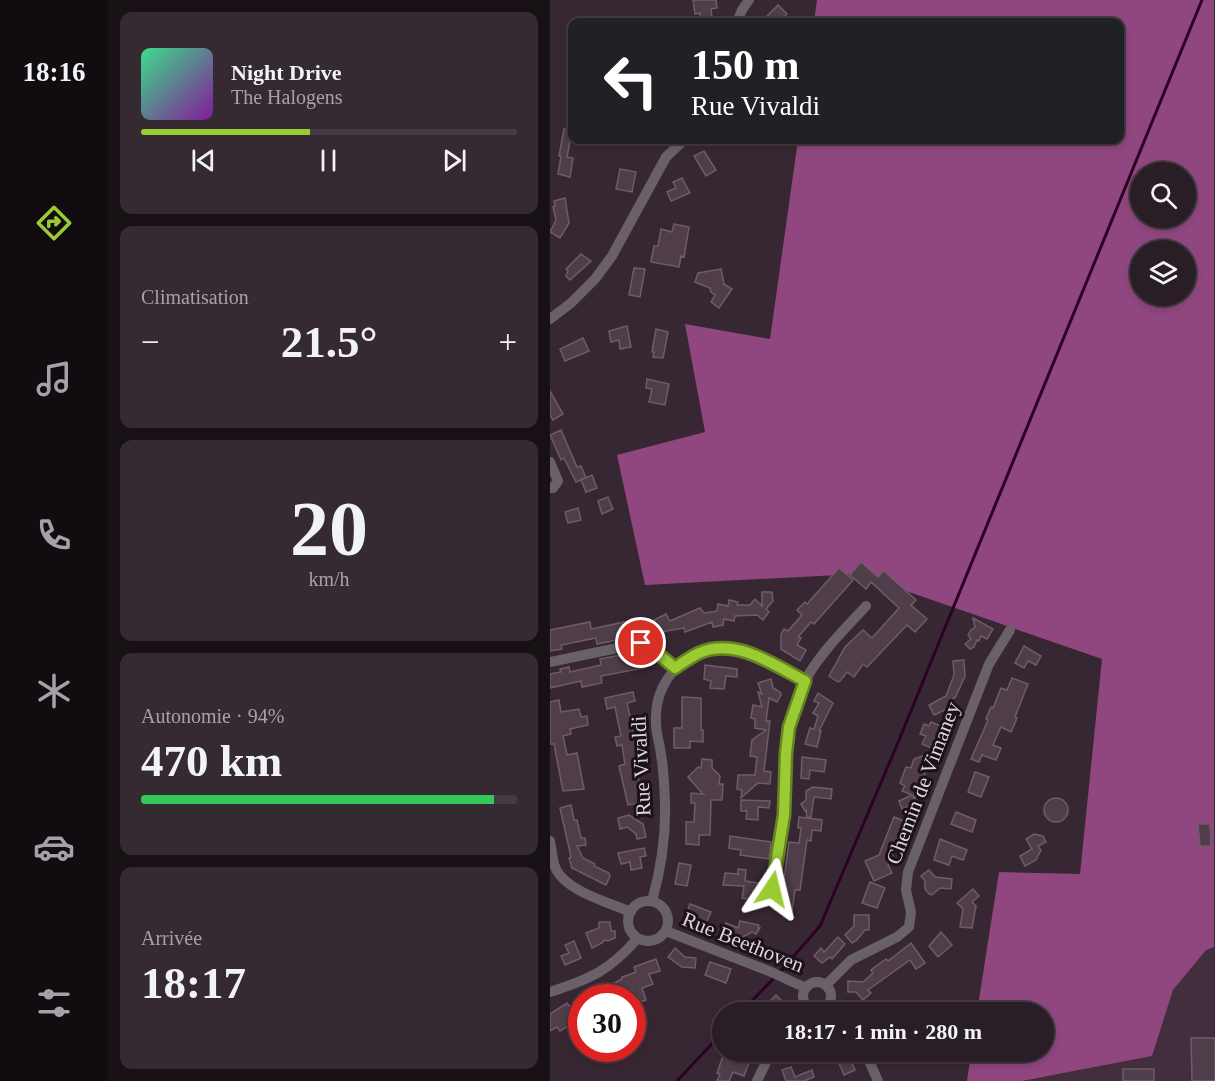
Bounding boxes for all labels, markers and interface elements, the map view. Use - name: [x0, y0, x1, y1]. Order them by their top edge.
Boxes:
- icon: left: [592, 42, 670, 120]
- text: 150 m: [691, 42, 800, 88]
- text: 18:16: [23, 57, 86, 87]
- text: Night Drive: [231, 60, 342, 85]
- text: The Halogens: [231, 86, 343, 108]
- text: Rue Vivaldi: [691, 91, 820, 121]
- icon: previous: [187, 144, 220, 177]
- icon: pause: [312, 144, 345, 177]
- icon: next: [438, 144, 471, 177]
- map controls: [1130, 162, 1196, 306]
- button: search: [1130, 162, 1196, 228]
- icon: directions: [33, 202, 75, 244]
- button: layers: [1130, 240, 1196, 306]
- text: Climatisation: [141, 286, 249, 308]
- text: 21.5°: [281, 317, 377, 367]
- text: −: [141, 324, 160, 360]
- text: +: [498, 324, 517, 360]
- icon: music: [33, 358, 75, 400]
- text: 20: [290, 485, 368, 572]
- icon: phone: [33, 514, 75, 556]
- text: km/h: [308, 568, 350, 590]
- pin: [615, 617, 666, 668]
- icon: arrive: [624, 626, 657, 659]
- icon: climate: [33, 670, 75, 712]
- street label: Chemin de Vimaney: [881, 698, 965, 868]
- text: Autonomie · 94%: [141, 705, 284, 727]
- street label: Rue Vivaldi: [626, 715, 656, 817]
- text: 470 km: [141, 736, 282, 786]
- icon: car: [33, 826, 75, 868]
- position arrow: [740, 857, 804, 921]
- street label: Rue Beethoven: [679, 907, 808, 977]
- text: Arrivée: [141, 927, 202, 949]
- text: 18:17: [141, 958, 246, 1008]
- icon: filters: [33, 982, 75, 1024]
- speed limit sign: 30: [568, 984, 646, 1062]
- text: 18:17 · 1 min · 280 m: [784, 1019, 982, 1044]

